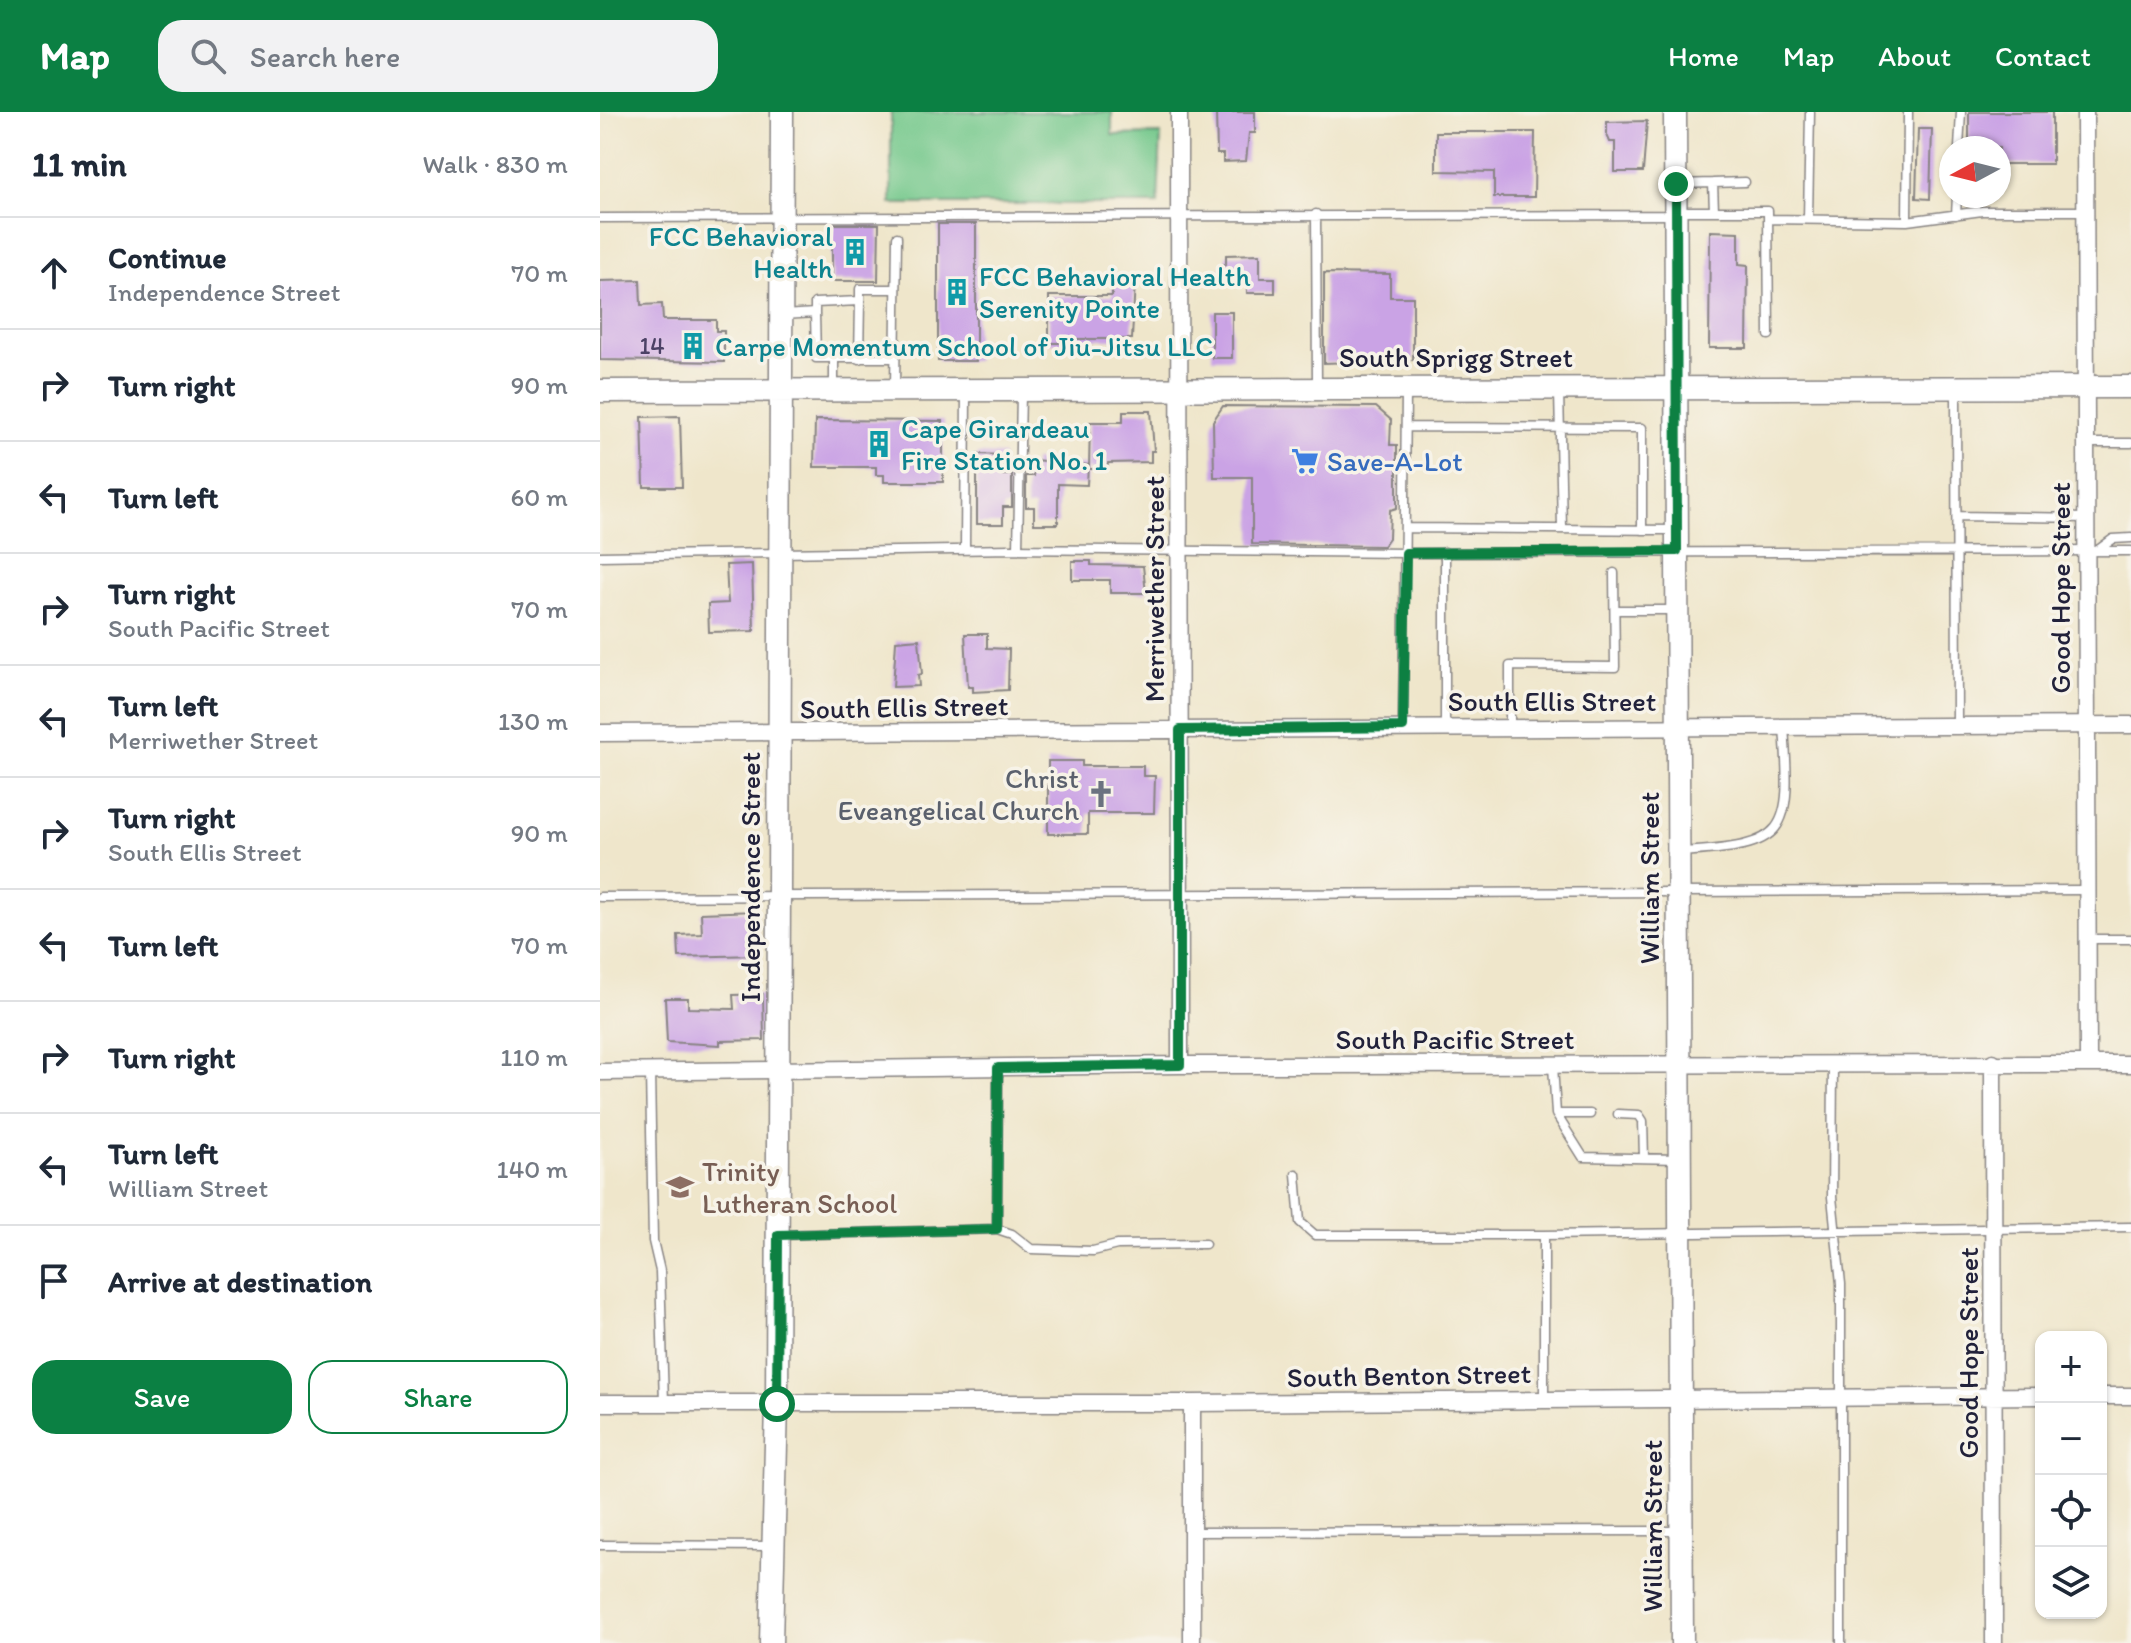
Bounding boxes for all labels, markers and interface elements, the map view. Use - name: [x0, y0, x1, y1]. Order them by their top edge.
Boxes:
- search box: [158, 20, 718, 92]
- text: Map: [40, 33, 110, 79]
- icon: search: [186, 34, 230, 78]
- text: Search here: [250, 38, 400, 75]
- text: Home: [1668, 39, 1739, 73]
- text: Map: [1783, 39, 1834, 73]
- text: About: [1878, 39, 1951, 73]
- text: Contact: [1995, 39, 2091, 73]
- north arrow: [1939, 136, 2011, 208]
- text: 11 min: [32, 144, 127, 185]
- text: Walk · 830 m: [422, 148, 568, 180]
- route end: [1658, 166, 1694, 202]
- place label: FCC Behavioral Health: [649, 219, 833, 285]
- building icon: FCC Behavioral Health: [840, 237, 870, 267]
- text: Continue: [108, 239, 227, 276]
- icon: ahead: [32, 251, 76, 295]
- text: 70 m: [511, 257, 568, 289]
- place label: FCC Behavioral Health Serenity Pointe: [979, 259, 1250, 325]
- text: Independence Street: [108, 276, 340, 308]
- building icon: FCC Behavioral Health Serenity Pointe: [942, 277, 972, 307]
- place label: Carpe Momentum School of Jiu-Jitsu LLC: [715, 329, 1213, 363]
- house number: 14: [639, 331, 665, 360]
- building icon: Carpe Momentum School of Jiu-Jitsu LLC: [678, 331, 708, 361]
- street label: South Sprigg Street: [1339, 340, 1573, 374]
- icon: right: [32, 363, 76, 407]
- text: Turn right: [108, 367, 236, 404]
- text: 90 m: [511, 369, 568, 401]
- place label: Cape Girardeau Fire Station No. 1: [901, 411, 1107, 477]
- building icon: Cape Girardeau Fire Station No. 1: [864, 429, 894, 459]
- place label: Save-A-Lot: [1327, 444, 1463, 478]
- supermarket icon: Save-A-Lot: [1290, 446, 1320, 476]
- icon: left: [32, 475, 76, 519]
- street label: Merriwether Street: [1137, 476, 1171, 702]
- text: Turn left: [108, 479, 219, 516]
- text: 60 m: [511, 481, 568, 513]
- street label: Good Hope Street: [2043, 482, 2077, 694]
- text: Turn right: [108, 575, 236, 612]
- icon: right: [32, 587, 76, 631]
- text: 70 m: [511, 593, 568, 625]
- text: South Pacific Street: [108, 612, 330, 644]
- street label: South Ellis Street: [1448, 684, 1656, 718]
- text: Turn left: [108, 687, 219, 724]
- street label: South Ellis Street: [800, 688, 1008, 726]
- icon: left: [32, 699, 76, 743]
- text: 130 m: [498, 705, 568, 737]
- text: Merriwether Street: [108, 724, 318, 756]
- street label: Independence Street: [733, 752, 767, 1002]
- place label: Christ Eveangelical Church: [838, 761, 1079, 827]
- church icon: Christ Eveangelical Church: [1086, 779, 1116, 809]
- street label: William Street: [1632, 792, 1666, 964]
- text: Turn right: [108, 799, 236, 836]
- icon: right: [32, 811, 76, 855]
- text: 90 m: [511, 817, 568, 849]
- text: South Ellis Street: [108, 836, 302, 868]
- icon: left: [32, 923, 76, 967]
- text: Turn left: [108, 927, 219, 964]
- text: 70 m: [511, 929, 568, 961]
- street label: South Pacific Street: [1335, 1022, 1575, 1056]
- icon: right: [32, 1035, 76, 1079]
- text: Turn right: [108, 1039, 236, 1076]
- text: 110 m: [500, 1041, 568, 1073]
- text: Turn left: [108, 1135, 219, 1172]
- icon: left: [32, 1147, 76, 1191]
- text: 140 m: [497, 1153, 568, 1185]
- place label: Trinity Lutheran School: [702, 1154, 897, 1220]
- text: William Street: [108, 1172, 268, 1204]
- school or university icon: Trinity Lutheran School: [665, 1172, 695, 1202]
- street label: Good Hope Street: [1951, 1247, 1985, 1459]
- icon: arrive: [32, 1259, 76, 1303]
- text: Arrive at destination: [108, 1263, 372, 1300]
- map controls: [2035, 1331, 2107, 1619]
- button: +: [2035, 1331, 2107, 1403]
- street label: South Benton Street: [1287, 1356, 1531, 1394]
- button: Save: [32, 1360, 292, 1434]
- button: Share: [308, 1360, 568, 1434]
- route start: [759, 1386, 795, 1422]
- button: −: [2035, 1403, 2107, 1475]
- street label: William Street: [1635, 1440, 1669, 1612]
- button: locate: [2035, 1475, 2107, 1547]
- button: layers: [2035, 1547, 2107, 1619]

